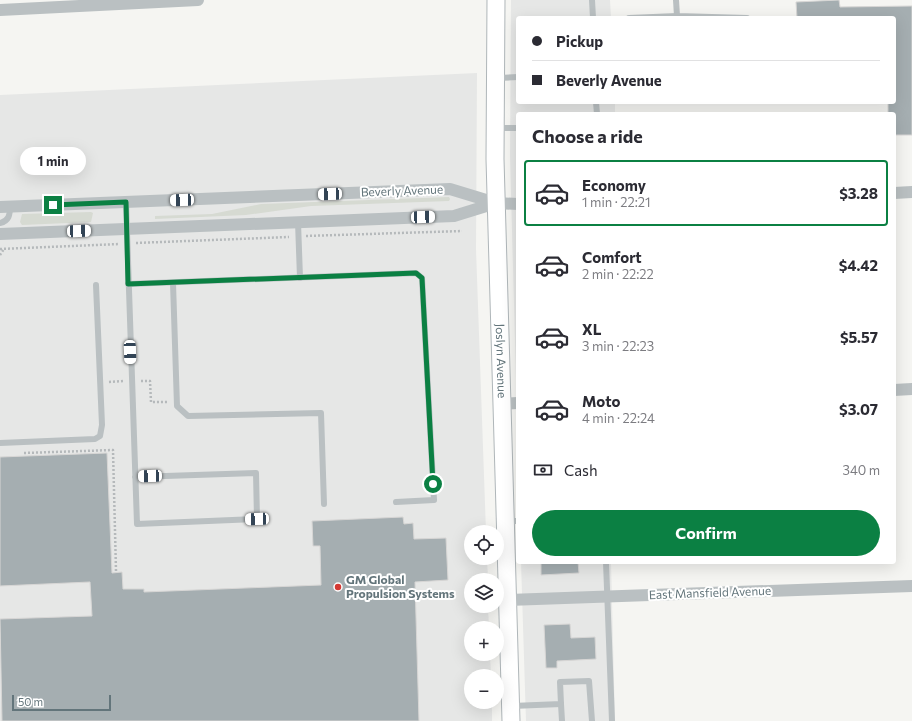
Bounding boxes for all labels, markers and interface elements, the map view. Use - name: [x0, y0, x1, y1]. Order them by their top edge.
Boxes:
- text: Pickup: [556, 32, 603, 50]
- text: Beverly Avenue: [556, 71, 662, 89]
- text: Choose a ride: [532, 125, 643, 147]
- callout: 1 min: [20, 147, 86, 175]
- text: 1 min: [38, 153, 68, 169]
- icon: car: [534, 175, 570, 211]
- text: Economy: [582, 176, 646, 194]
- street label: Beverly Avenue: [360, 182, 443, 198]
- text: $3.28: [839, 184, 878, 202]
- car: [318, 188, 342, 200]
- car: [170, 194, 194, 206]
- text: 1 min · 22:21: [582, 194, 650, 210]
- route end: [44, 196, 62, 214]
- car: [411, 211, 435, 223]
- car: [67, 225, 91, 237]
- icon: car: [534, 247, 570, 283]
- text: Comfort: [582, 248, 642, 266]
- text: $4.42: [839, 256, 878, 274]
- text: 2 min · 22:22: [582, 266, 654, 282]
- icon: car: [534, 319, 570, 355]
- text: XL: [582, 320, 601, 338]
- street label: Joslyn Avenue: [493, 323, 510, 398]
- text: $5.57: [840, 328, 878, 346]
- text: 3 min · 22:23: [582, 338, 654, 354]
- car: [124, 340, 136, 364]
- icon: car: [534, 391, 570, 427]
- text: Moto: [582, 392, 621, 410]
- text: $3.07: [839, 400, 878, 418]
- text: 4 min · 22:24: [582, 410, 655, 426]
- icon: cash: [532, 459, 554, 481]
- text: Cash: [564, 461, 598, 479]
- text: 340 m: [842, 462, 880, 478]
- car: [138, 470, 162, 482]
- route start: [424, 475, 442, 493]
- button: Confirm: [532, 510, 880, 556]
- car: [245, 513, 269, 525]
- map controls: [464, 525, 504, 709]
- button: locate: [464, 525, 504, 565]
- place label: GM Global Propulsion Systems: [346, 572, 455, 600]
- button: layers: [464, 573, 504, 613]
- marker: GM Global Propulsion Systems: [333, 582, 343, 592]
- street label: East Mansfield Avenue: [649, 583, 771, 601]
- button: +: [464, 621, 504, 661]
- button: −: [464, 669, 504, 709]
- scale bar: [12, 693, 111, 712]
- text: 50 m: [18, 695, 43, 708]

